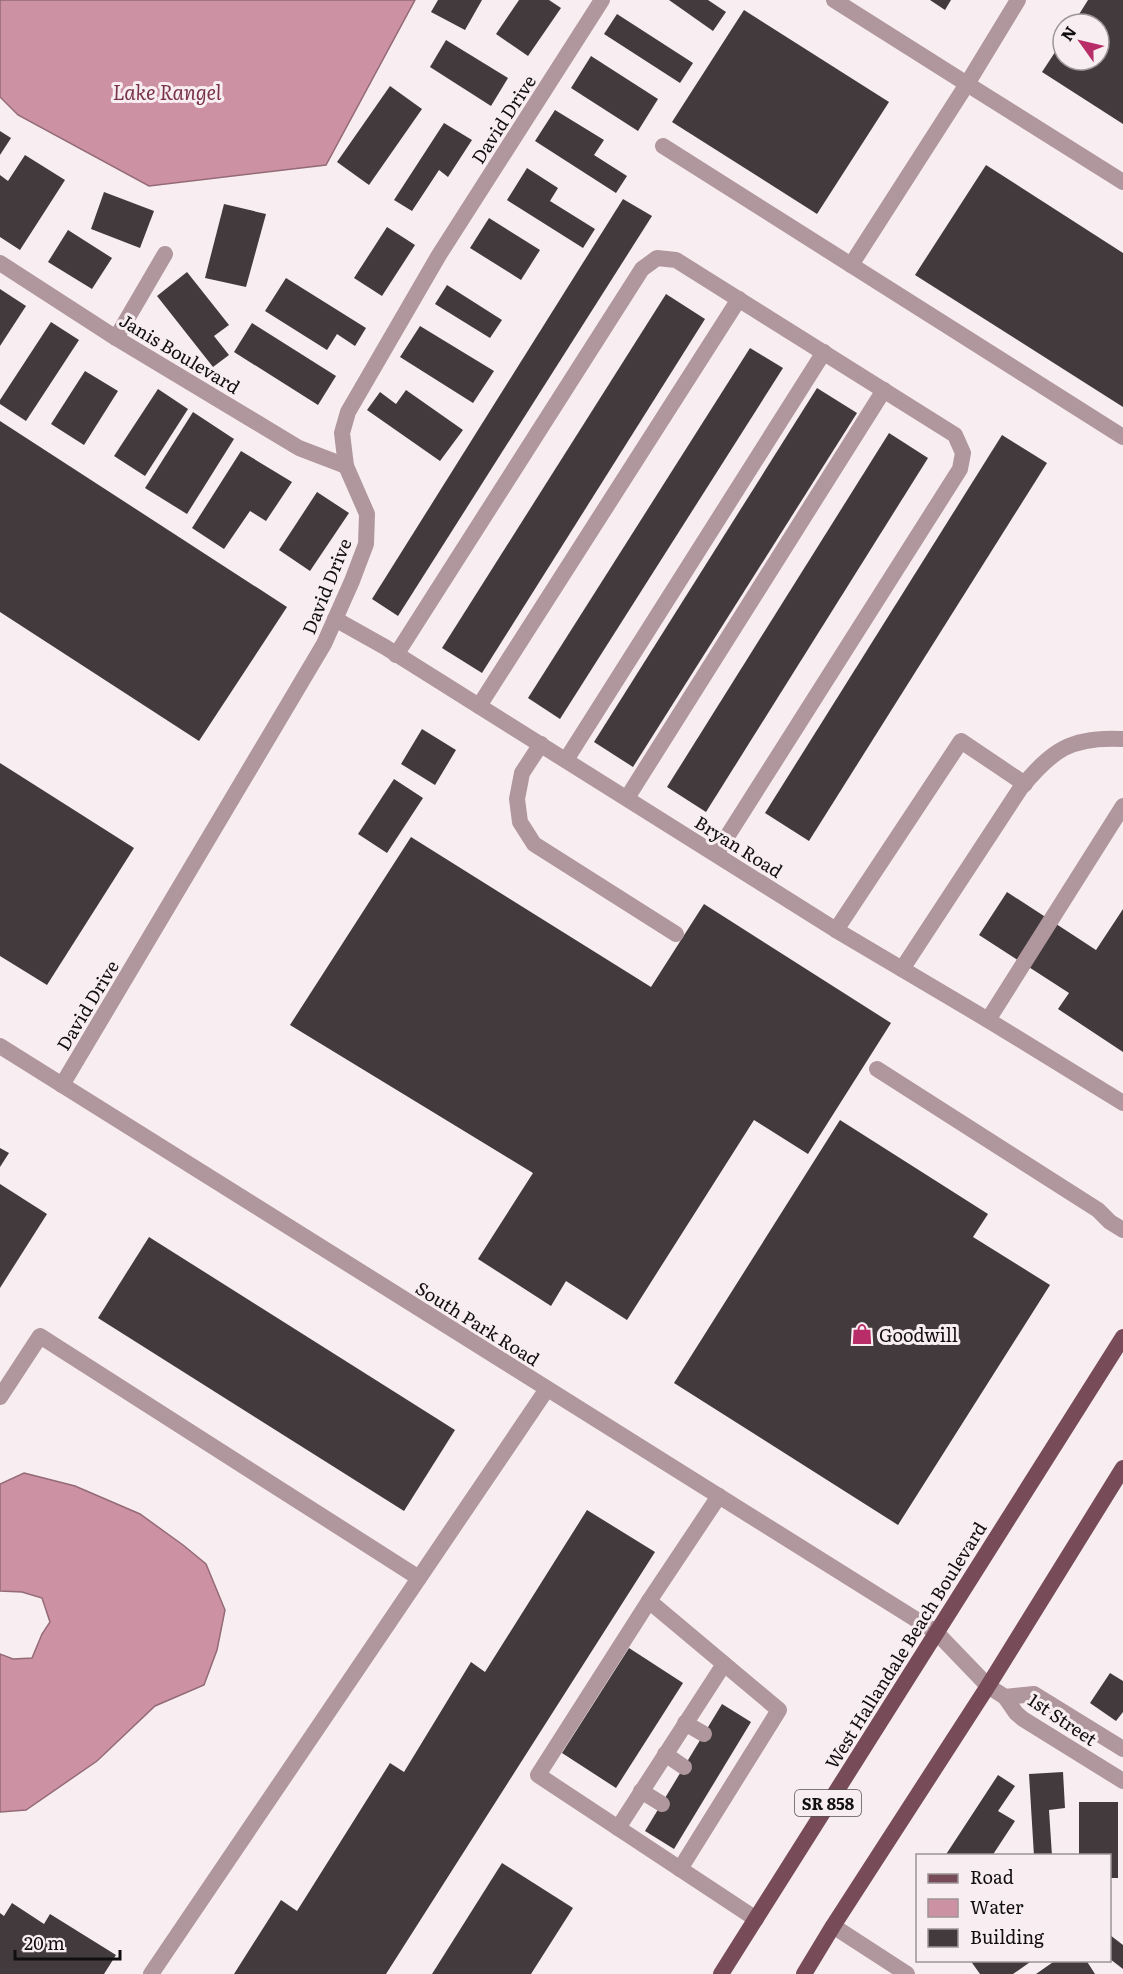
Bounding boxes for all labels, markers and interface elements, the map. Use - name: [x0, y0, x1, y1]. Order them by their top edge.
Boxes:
- north arrow: [1051, 12, 1111, 72]
- text: N: [1054, 21, 1081, 45]
- street label: David Drive: [464, 69, 542, 169]
- water label: Lake Rangel: [113, 76, 222, 106]
- street label: Janis Boulevard: [115, 306, 245, 400]
- street label: David Drive: [295, 534, 357, 638]
- street label: Bryan Road: [690, 808, 788, 884]
- street label: David Drive: [49, 955, 125, 1055]
- street label: South Park Road: [411, 1274, 545, 1372]
- place label: Goodwill: [879, 1321, 958, 1348]
- shop icon: Goodwill: [850, 1322, 874, 1346]
- street label: West Hallandale Beach Boulevard: [818, 1516, 992, 1774]
- street label: 1st Street: [1023, 1686, 1103, 1752]
- road number: SR 858: [795, 1790, 861, 1816]
- legend: [916, 1854, 1111, 1962]
- text: Road: [970, 1863, 1014, 1890]
- text: Water: [970, 1893, 1024, 1920]
- scale bar: [15, 1923, 120, 1961]
- text: Building: [970, 1923, 1045, 1950]
- text: 20 m: [24, 1929, 65, 1956]

